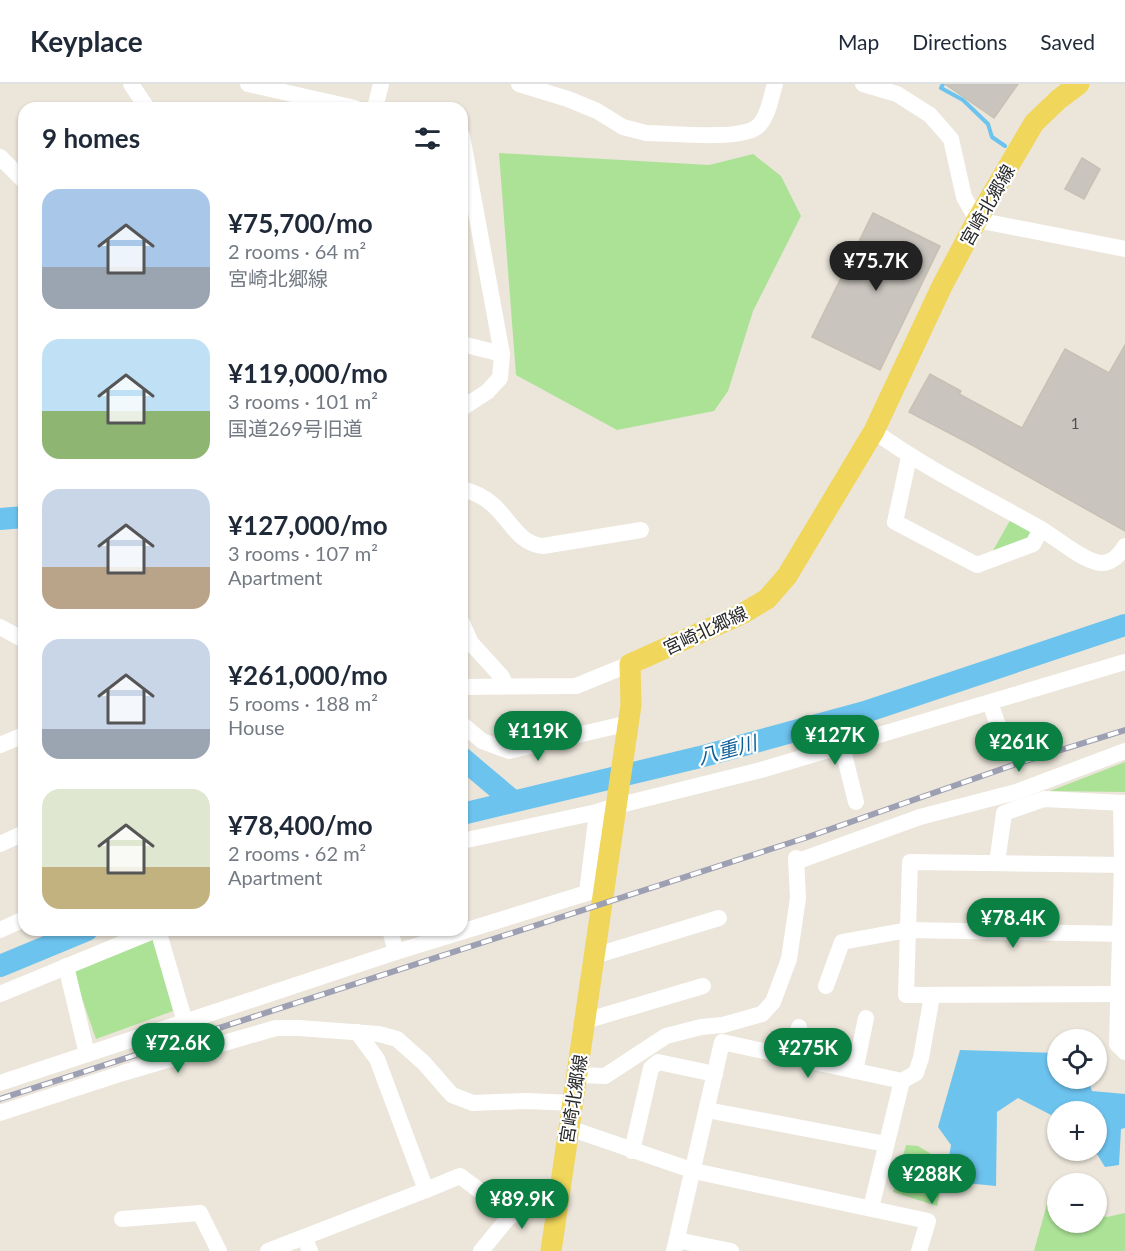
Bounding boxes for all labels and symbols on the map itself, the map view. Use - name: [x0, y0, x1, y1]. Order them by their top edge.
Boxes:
- street label: 宮崎北郷線: [955, 161, 1019, 249]
- pin: ¥75.7K: [827, 241, 925, 292]
- house number: 1: [1071, 414, 1079, 432]
- street label: 宮崎北郷線: [660, 601, 750, 659]
- pin: ¥119K: [496, 711, 580, 762]
- pin: ¥127K: [793, 715, 877, 766]
- pin: ¥261K: [977, 722, 1061, 773]
- water label: 八重川: [695, 729, 761, 768]
- pin: ¥78.4K: [964, 898, 1062, 949]
- pin: ¥72.6K: [129, 1023, 227, 1074]
- pin: ¥275K: [766, 1028, 850, 1079]
- street label: 宮崎北郷線: [555, 1053, 591, 1145]
- pin: ¥288K: [890, 1154, 974, 1205]
- pin: ¥89.9K: [473, 1179, 571, 1230]

